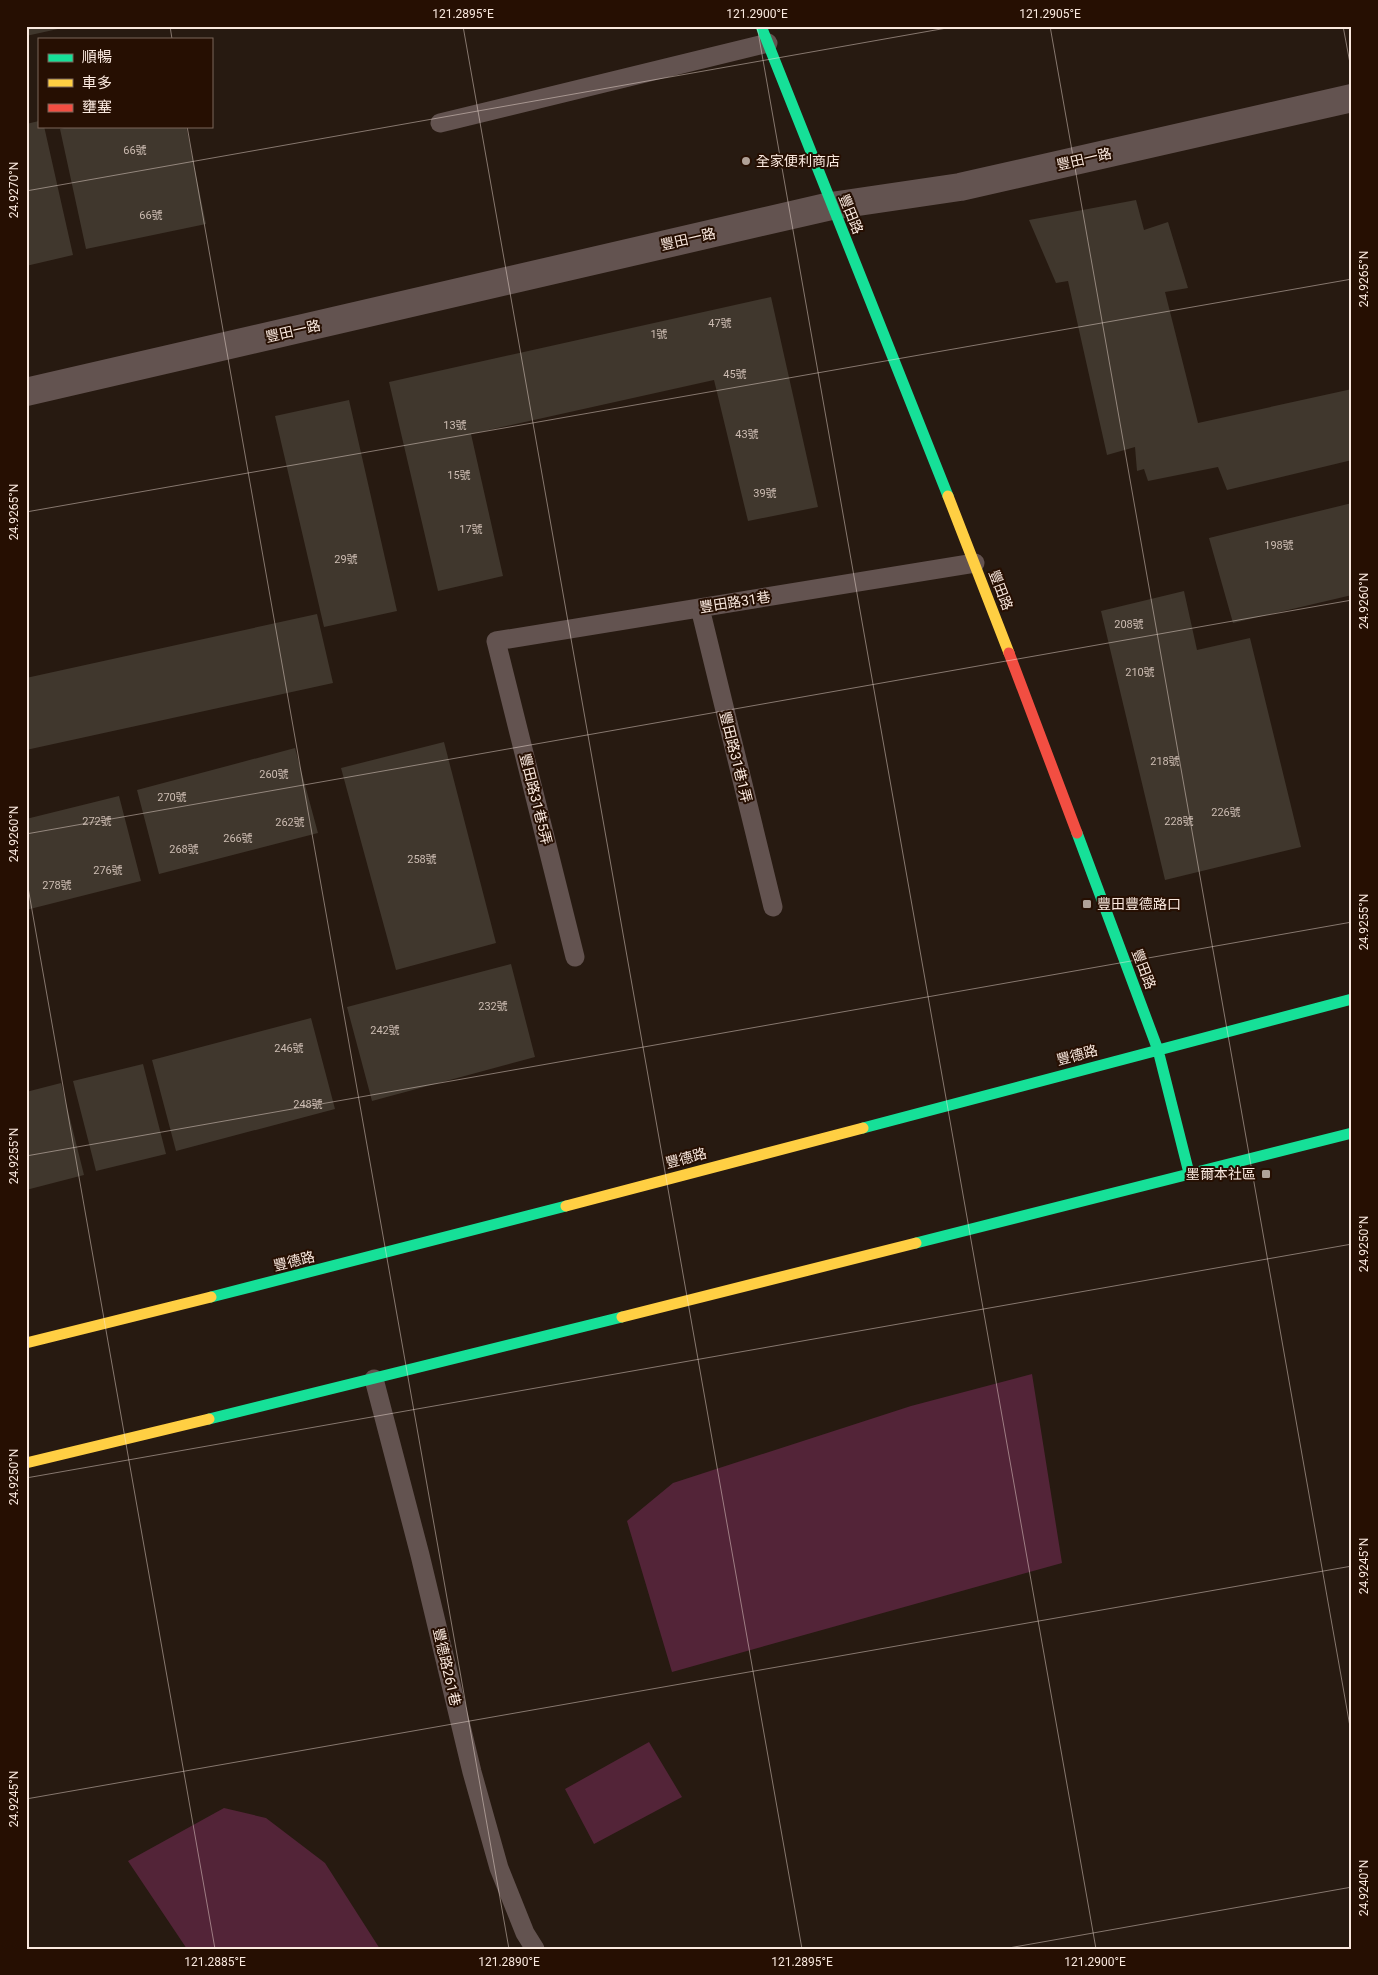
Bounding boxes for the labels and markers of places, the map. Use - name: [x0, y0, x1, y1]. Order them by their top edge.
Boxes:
- place label: 全家便利商店: [756, 153, 840, 169]
- marker: 全家便利商店: [740, 155, 752, 167]
- place label: 豐田豐德路口: [1097, 896, 1181, 912]
- marker: 豐田豐德路口: [1081, 898, 1093, 910]
- place label: 墨爾本社區: [1186, 1166, 1256, 1182]
- marker: 墨爾本社區: [1260, 1168, 1272, 1180]

